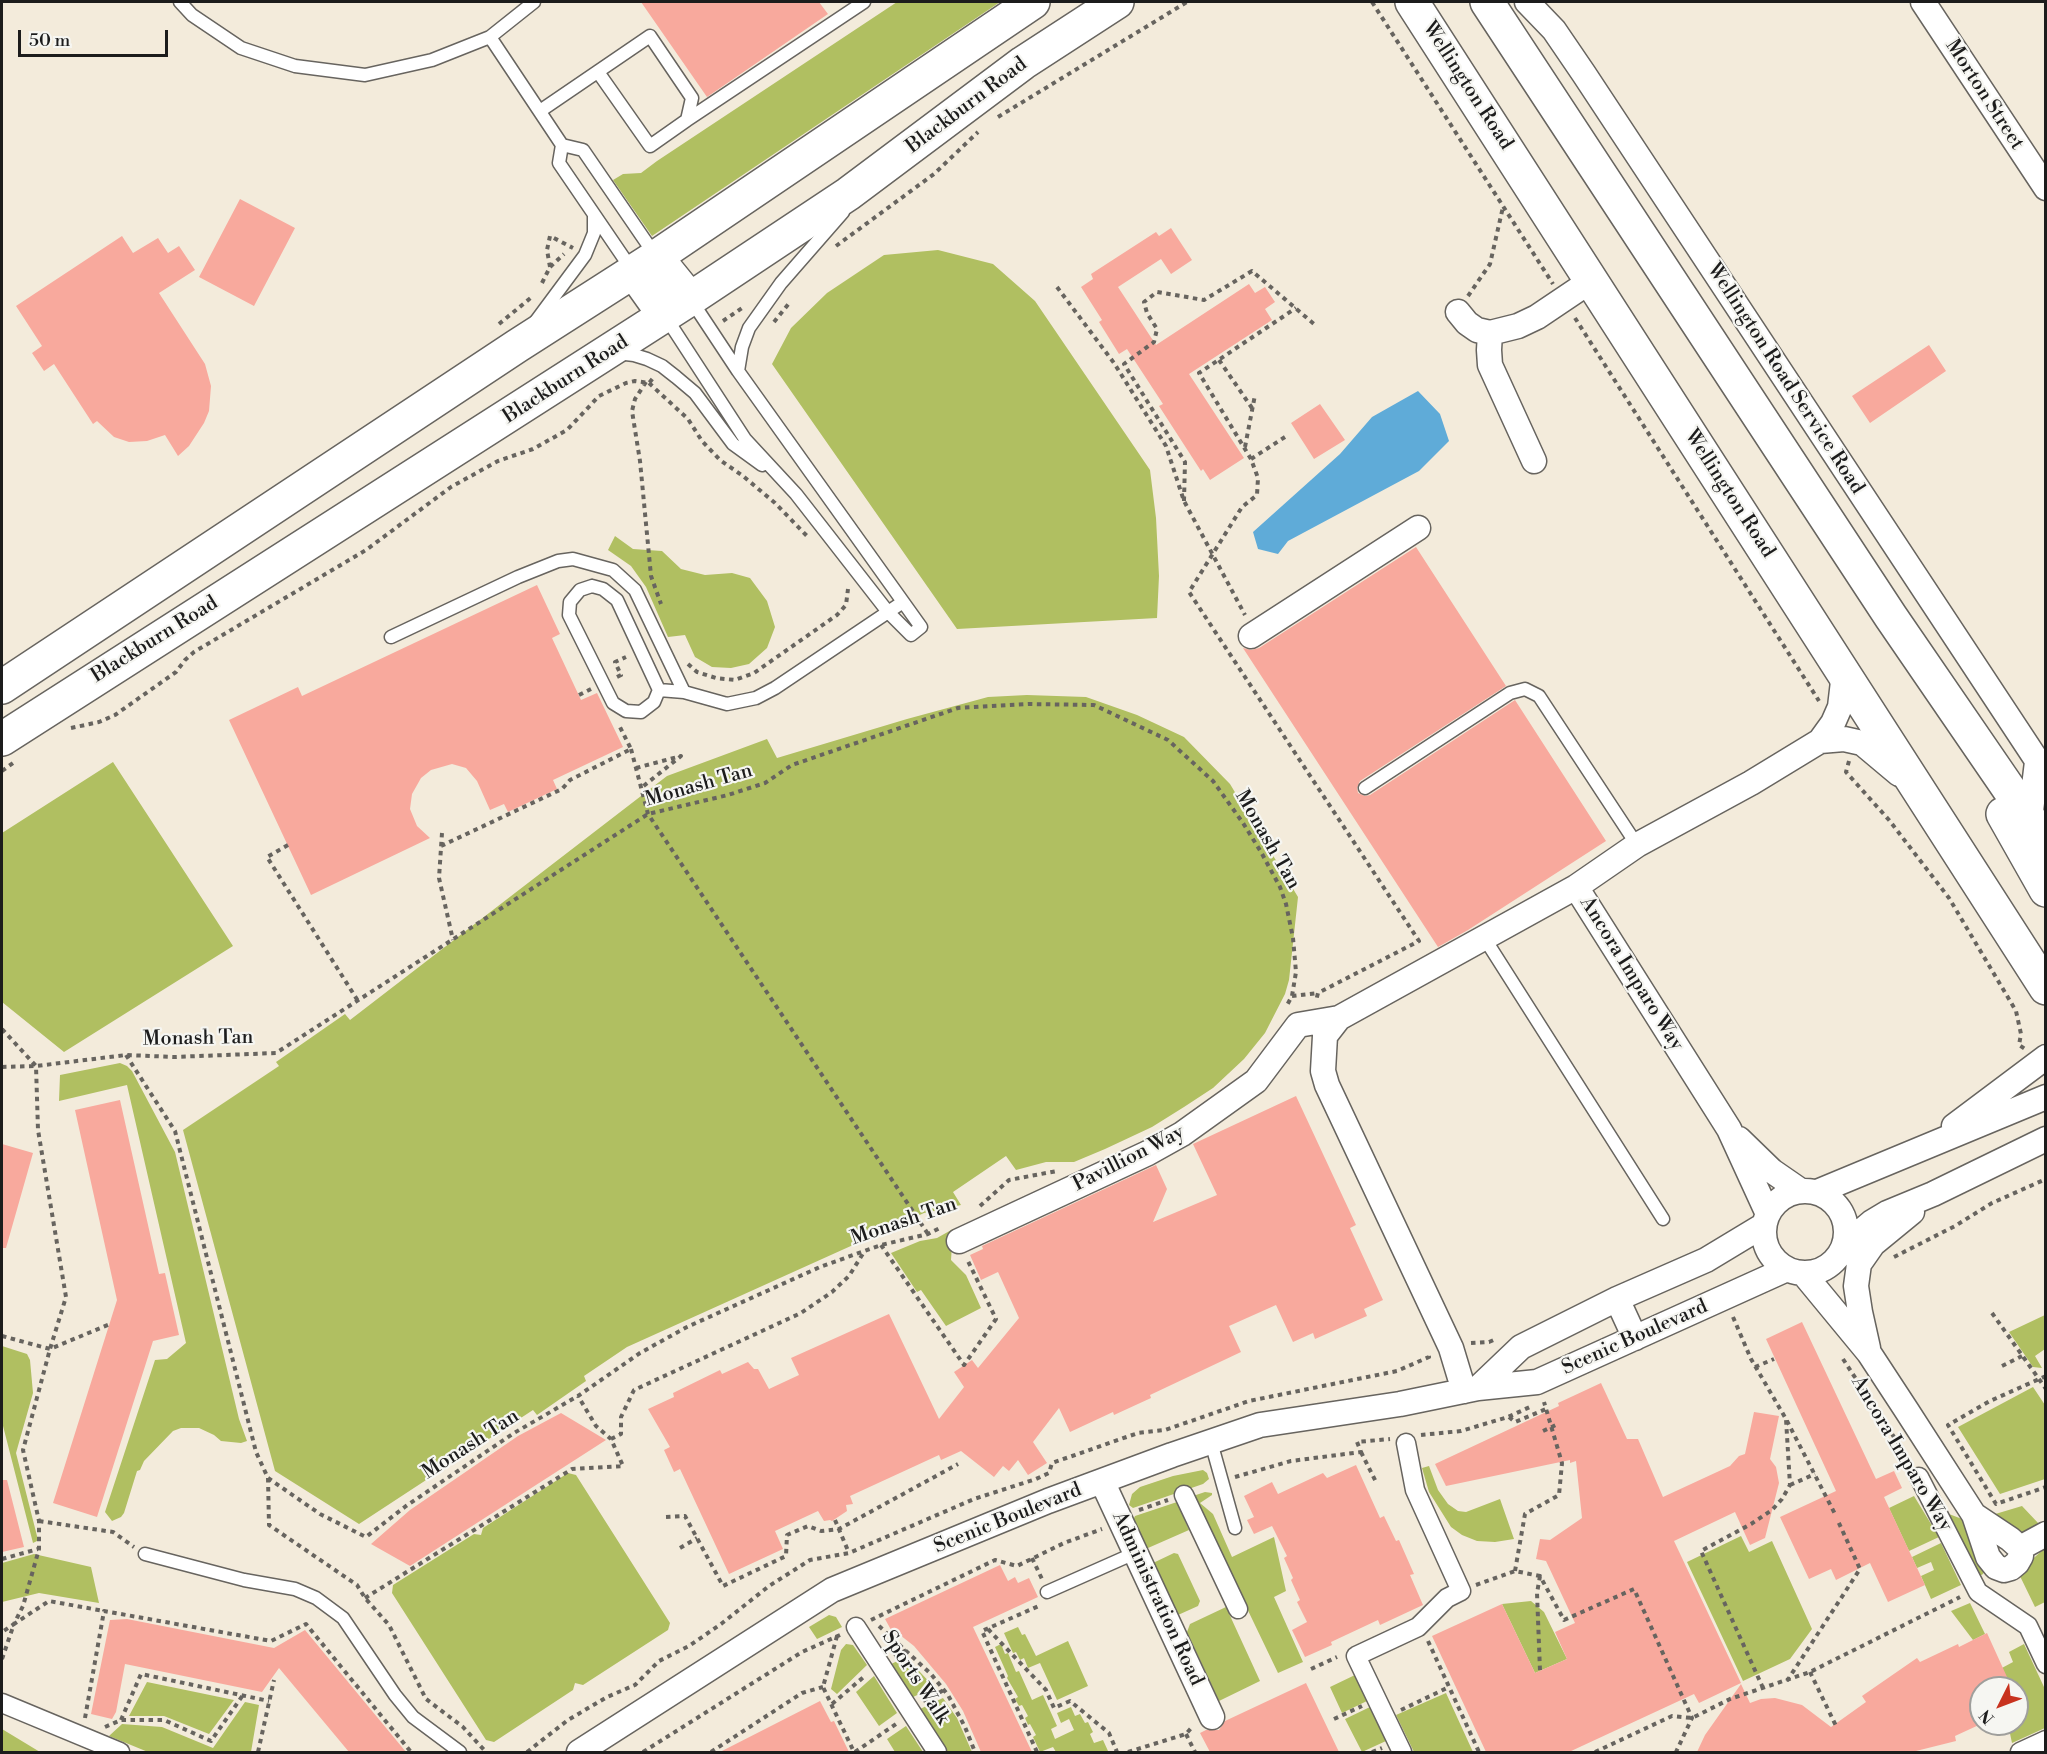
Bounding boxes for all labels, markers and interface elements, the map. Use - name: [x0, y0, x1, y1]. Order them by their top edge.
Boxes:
- street label: Wellington Road: [1417, 17, 1517, 155]
- scale bar: [21, 18, 171, 56]
- text: 50 m: [29, 29, 70, 52]
- street label: Morton Street: [1939, 35, 2029, 155]
- street label: Blackburn Road: [902, 53, 1032, 159]
- street label: Wellington Road Service Road: [1701, 259, 1869, 499]
- street label: Blackburn Road: [499, 330, 633, 430]
- street label: Wellington Road: [1679, 425, 1779, 563]
- street label: Blackburn Road: [87, 591, 223, 689]
- street label: Monash Tan: [642, 759, 756, 813]
- street label: Monash Tan: [1229, 786, 1305, 894]
- street label: Ancora Imparo Way: [1574, 893, 1688, 1055]
- street label: Monash Tan: [142, 1026, 254, 1052]
- street label: Pavillion Way: [1069, 1121, 1189, 1197]
- street label: Monash Tan: [848, 1193, 960, 1251]
- street label: Scenic Boulevard: [1558, 1295, 1712, 1381]
- street label: Ancora Imparo Way: [1845, 1372, 1957, 1536]
- street label: Monash Tan: [418, 1405, 524, 1485]
- street label: Scenic Boulevard: [931, 1478, 1085, 1560]
- street label: Administration Road: [1106, 1508, 1208, 1690]
- street label: Sports Walk: [876, 1627, 954, 1729]
- north arrow: [1969, 1676, 2029, 1736]
- text: N: [1975, 1705, 1999, 1728]

